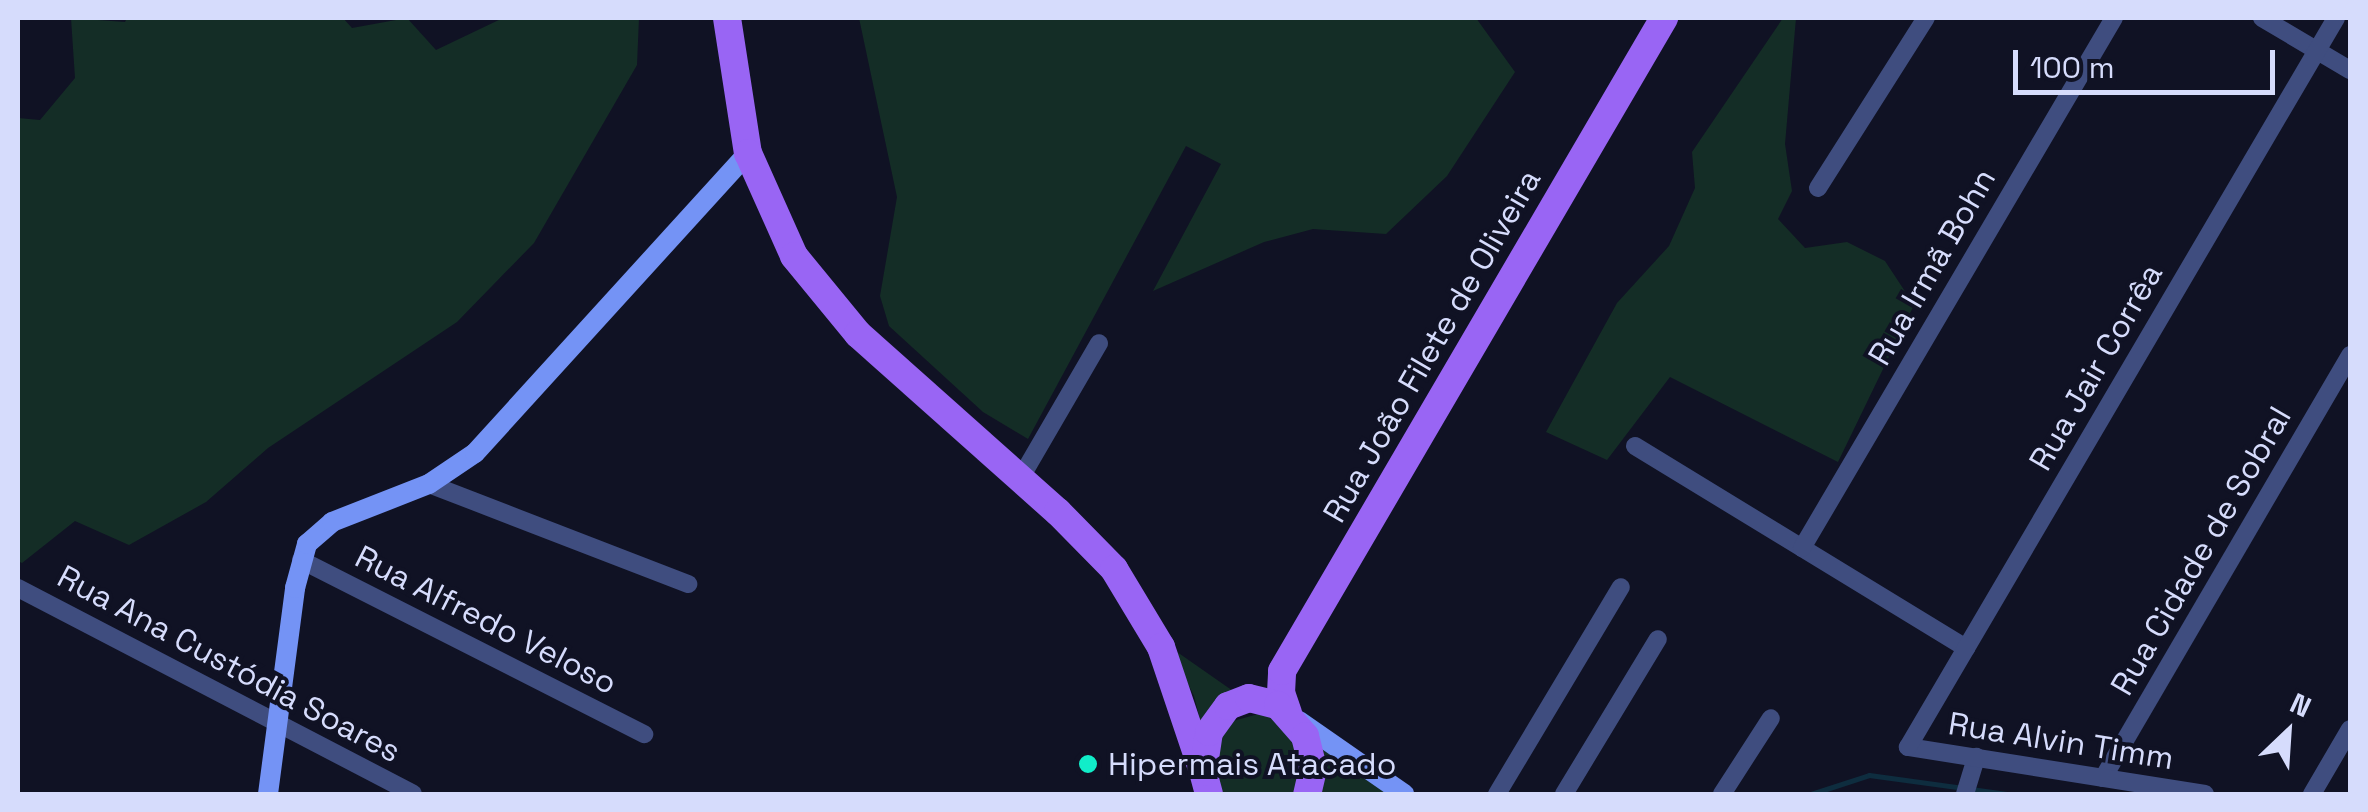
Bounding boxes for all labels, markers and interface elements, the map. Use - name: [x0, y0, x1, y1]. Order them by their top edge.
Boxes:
- scale bar: [2018, 30, 2280, 92]
- text: 100 m: [2030, 48, 2115, 87]
- street label: Rua Irmã Bohn: [1860, 162, 2004, 372]
- street label: Rua João Filete de Oliveira: [1315, 163, 1549, 529]
- street label: Rua Jair Corrêa: [2021, 257, 2171, 477]
- street label: Rua Cidade de Sobral: [2103, 400, 2299, 702]
- street label: Rua Alfredo Veloso: [348, 537, 624, 703]
- street label: Rua Ana Custódia Soares: [51, 557, 407, 771]
- north arrow: [2238, 682, 2338, 782]
- text: N: [2285, 685, 2317, 725]
- street label: Rua Alvin Timm: [1945, 704, 2177, 778]
- place label: Hipermais Atacado: [1108, 745, 1397, 783]
- marker: Hipermais Atacado: [1077, 753, 1099, 775]

